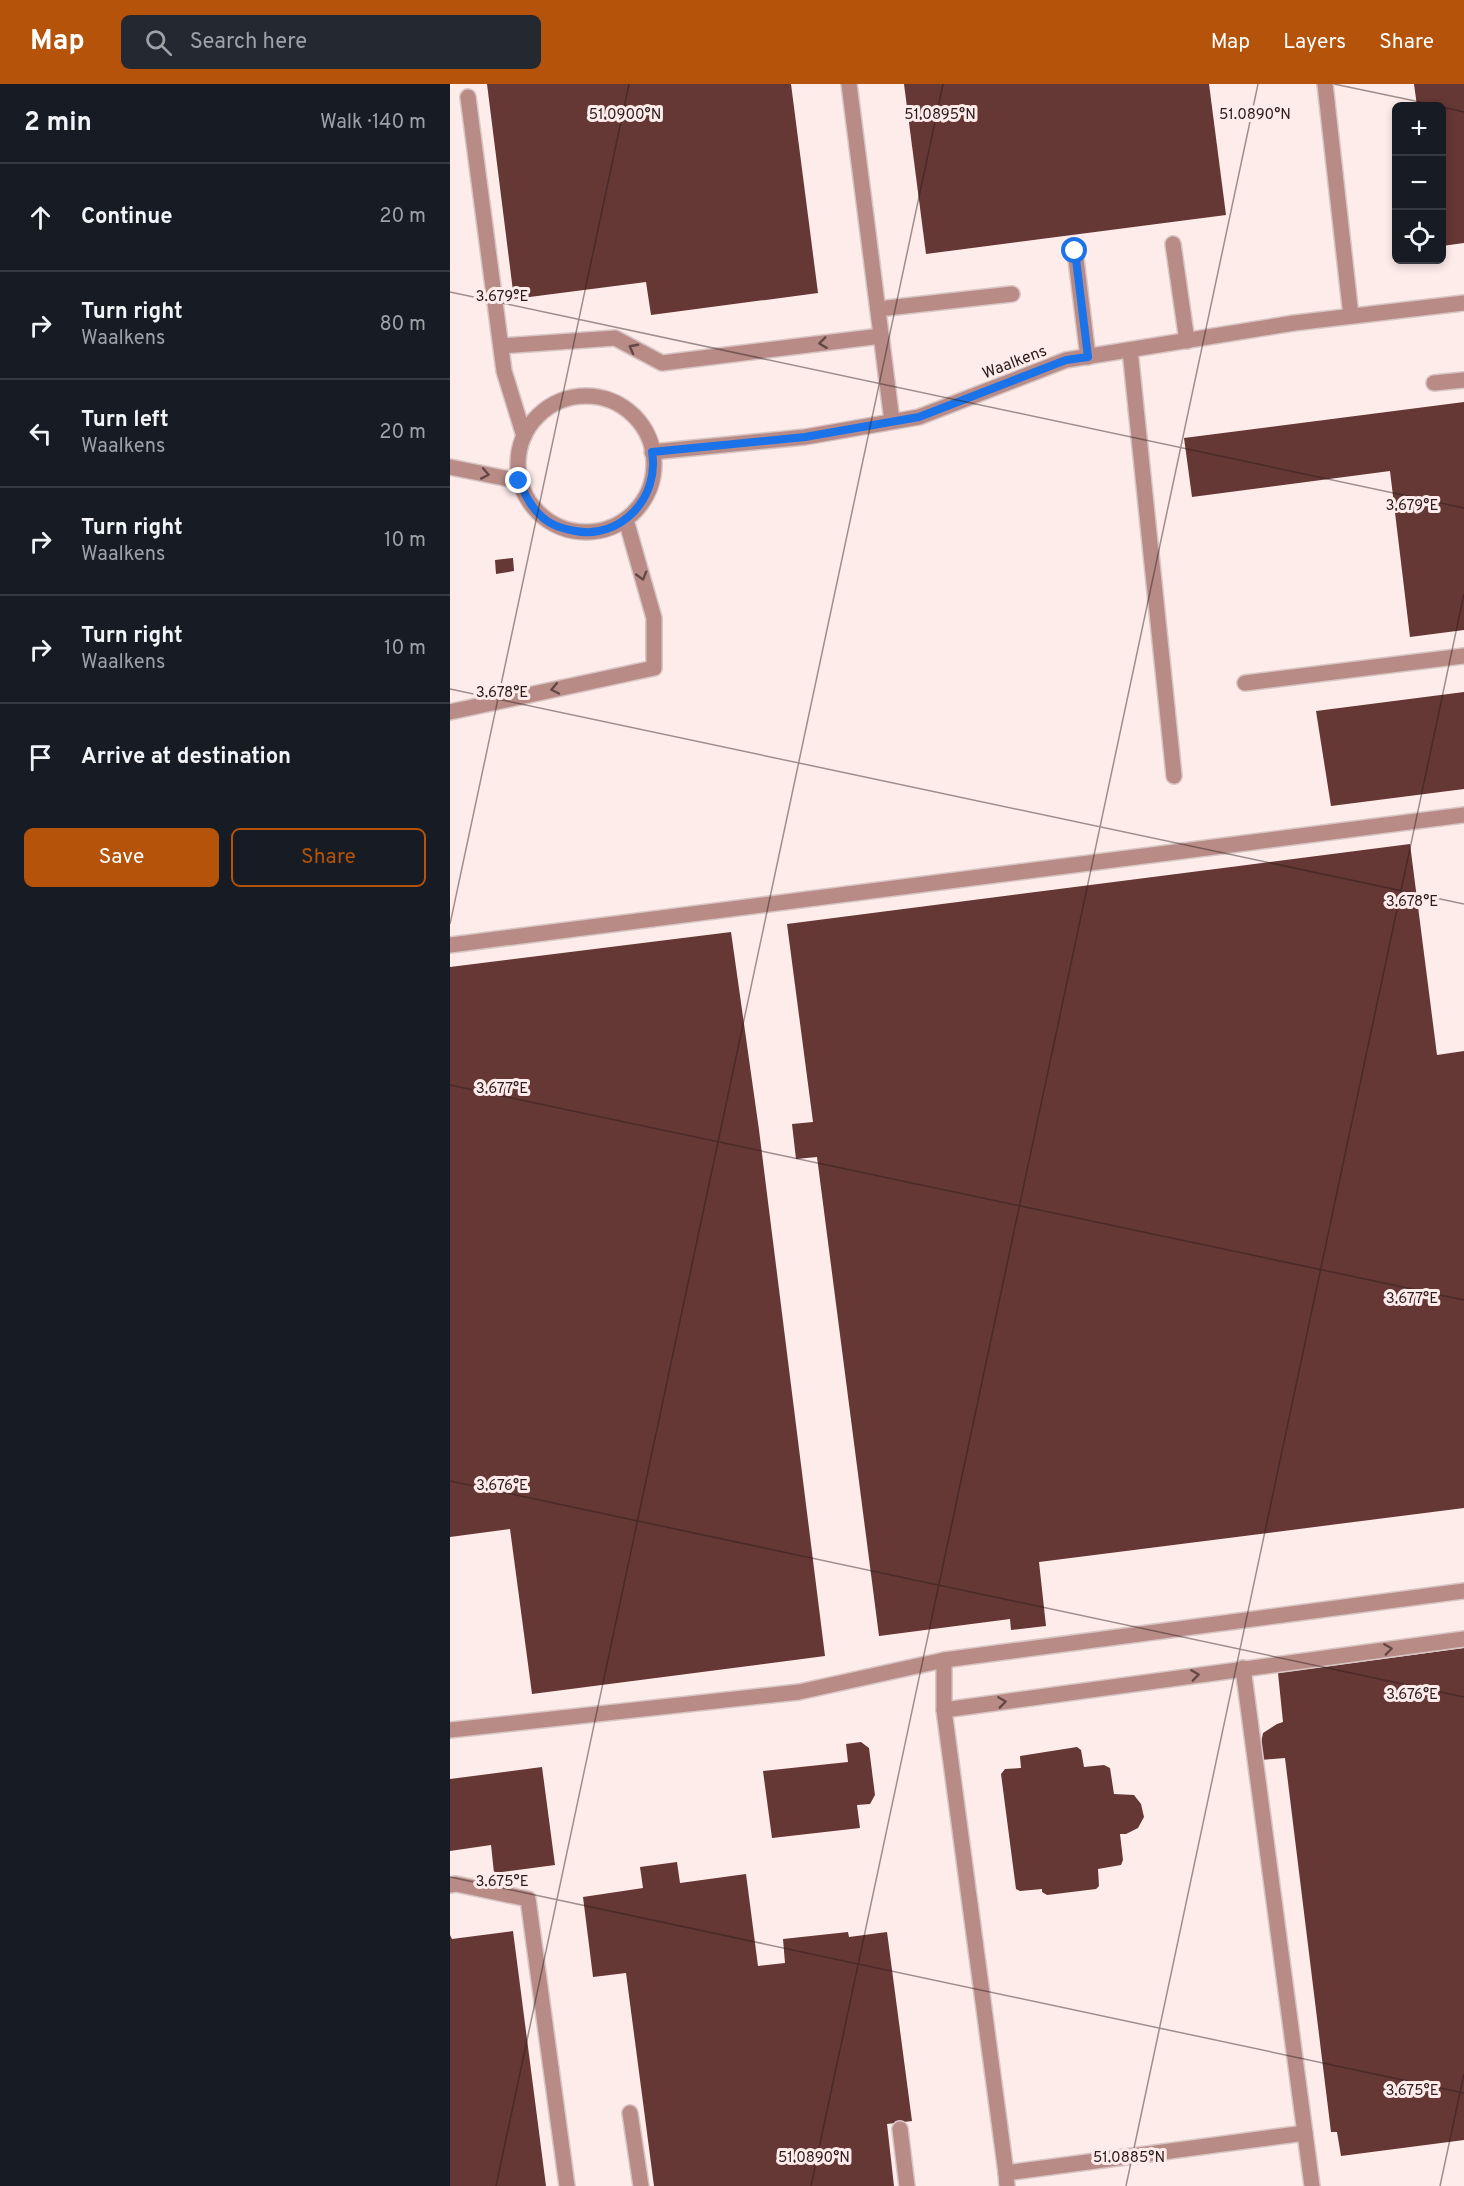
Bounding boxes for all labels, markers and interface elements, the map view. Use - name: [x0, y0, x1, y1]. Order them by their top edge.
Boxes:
- search box: [121, 15, 541, 69]
- text: Map: [30, 24, 85, 60]
- icon: search: [142, 26, 175, 59]
- text: Search here: [190, 29, 307, 56]
- text: Map: [1211, 29, 1250, 56]
- text: Layers: [1283, 29, 1346, 56]
- text: Share: [1379, 29, 1434, 56]
- map controls: [1392, 102, 1446, 264]
- button: +: [1392, 102, 1446, 156]
- text: 51.0900°N: [589, 106, 661, 125]
- text: 51.0895°N: [904, 106, 976, 125]
- text: 51.0890°N: [1219, 106, 1291, 125]
- text: 2 min: [24, 107, 92, 140]
- text: Walk · 140 m: [320, 110, 426, 136]
- button: −: [1392, 156, 1446, 210]
- icon: ahead: [24, 201, 57, 234]
- text: Continue: [81, 204, 172, 231]
- text: 20 m: [379, 204, 426, 230]
- button: locate: [1392, 210, 1446, 264]
- route start: [1061, 237, 1087, 263]
- text: 3.679°E: [476, 288, 528, 307]
- text: Turn right: [81, 299, 183, 326]
- icon: right: [24, 309, 57, 342]
- text: 80 m: [380, 312, 426, 338]
- text: Waalkens: [81, 326, 165, 352]
- one-way arrow: [818, 336, 827, 349]
- street label: Waalkens: [980, 341, 1050, 384]
- one-way arrow: [629, 344, 639, 355]
- text: Turn left: [81, 407, 169, 434]
- icon: left: [24, 417, 57, 450]
- text: 20 m: [379, 420, 426, 446]
- text: Waalkens: [81, 434, 165, 460]
- one-way arrow: [479, 467, 489, 480]
- route end: [505, 467, 531, 493]
- text: 3.679°E: [1386, 497, 1438, 516]
- text: Turn right: [81, 515, 183, 542]
- icon: right: [24, 525, 57, 558]
- text: 10 m: [384, 528, 426, 554]
- text: Waalkens: [81, 542, 165, 568]
- one-way arrow: [635, 570, 647, 581]
- text: Turn right: [81, 623, 183, 650]
- icon: right: [24, 633, 57, 666]
- text: 10 m: [384, 636, 426, 662]
- text: Waalkens: [81, 650, 165, 676]
- one-way arrow: [550, 682, 560, 695]
- text: 3.678°E: [476, 684, 528, 703]
- icon: arrive: [24, 741, 57, 774]
- text: Arrive at destination: [81, 744, 291, 771]
- button: Save: [24, 828, 219, 887]
- button: Share: [231, 828, 426, 887]
- text: 3.678°E: [1386, 893, 1438, 912]
- text: 3.677°E: [476, 1080, 528, 1099]
- text: 3.677°E: [1386, 1290, 1438, 1309]
- text: 3.676°E: [476, 1477, 528, 1496]
- one-way arrow: [1383, 1643, 1393, 1655]
- one-way arrow: [1190, 1669, 1199, 1681]
- text: 3.676°E: [1386, 1686, 1438, 1705]
- one-way arrow: [997, 1696, 1006, 1708]
- text: 3.675°E: [475, 1873, 529, 1892]
- text: 3.675°E: [1385, 2082, 1439, 2101]
- text: 51.0890°N: [778, 2149, 850, 2168]
- text: 51.0885°N: [1093, 2149, 1165, 2168]

